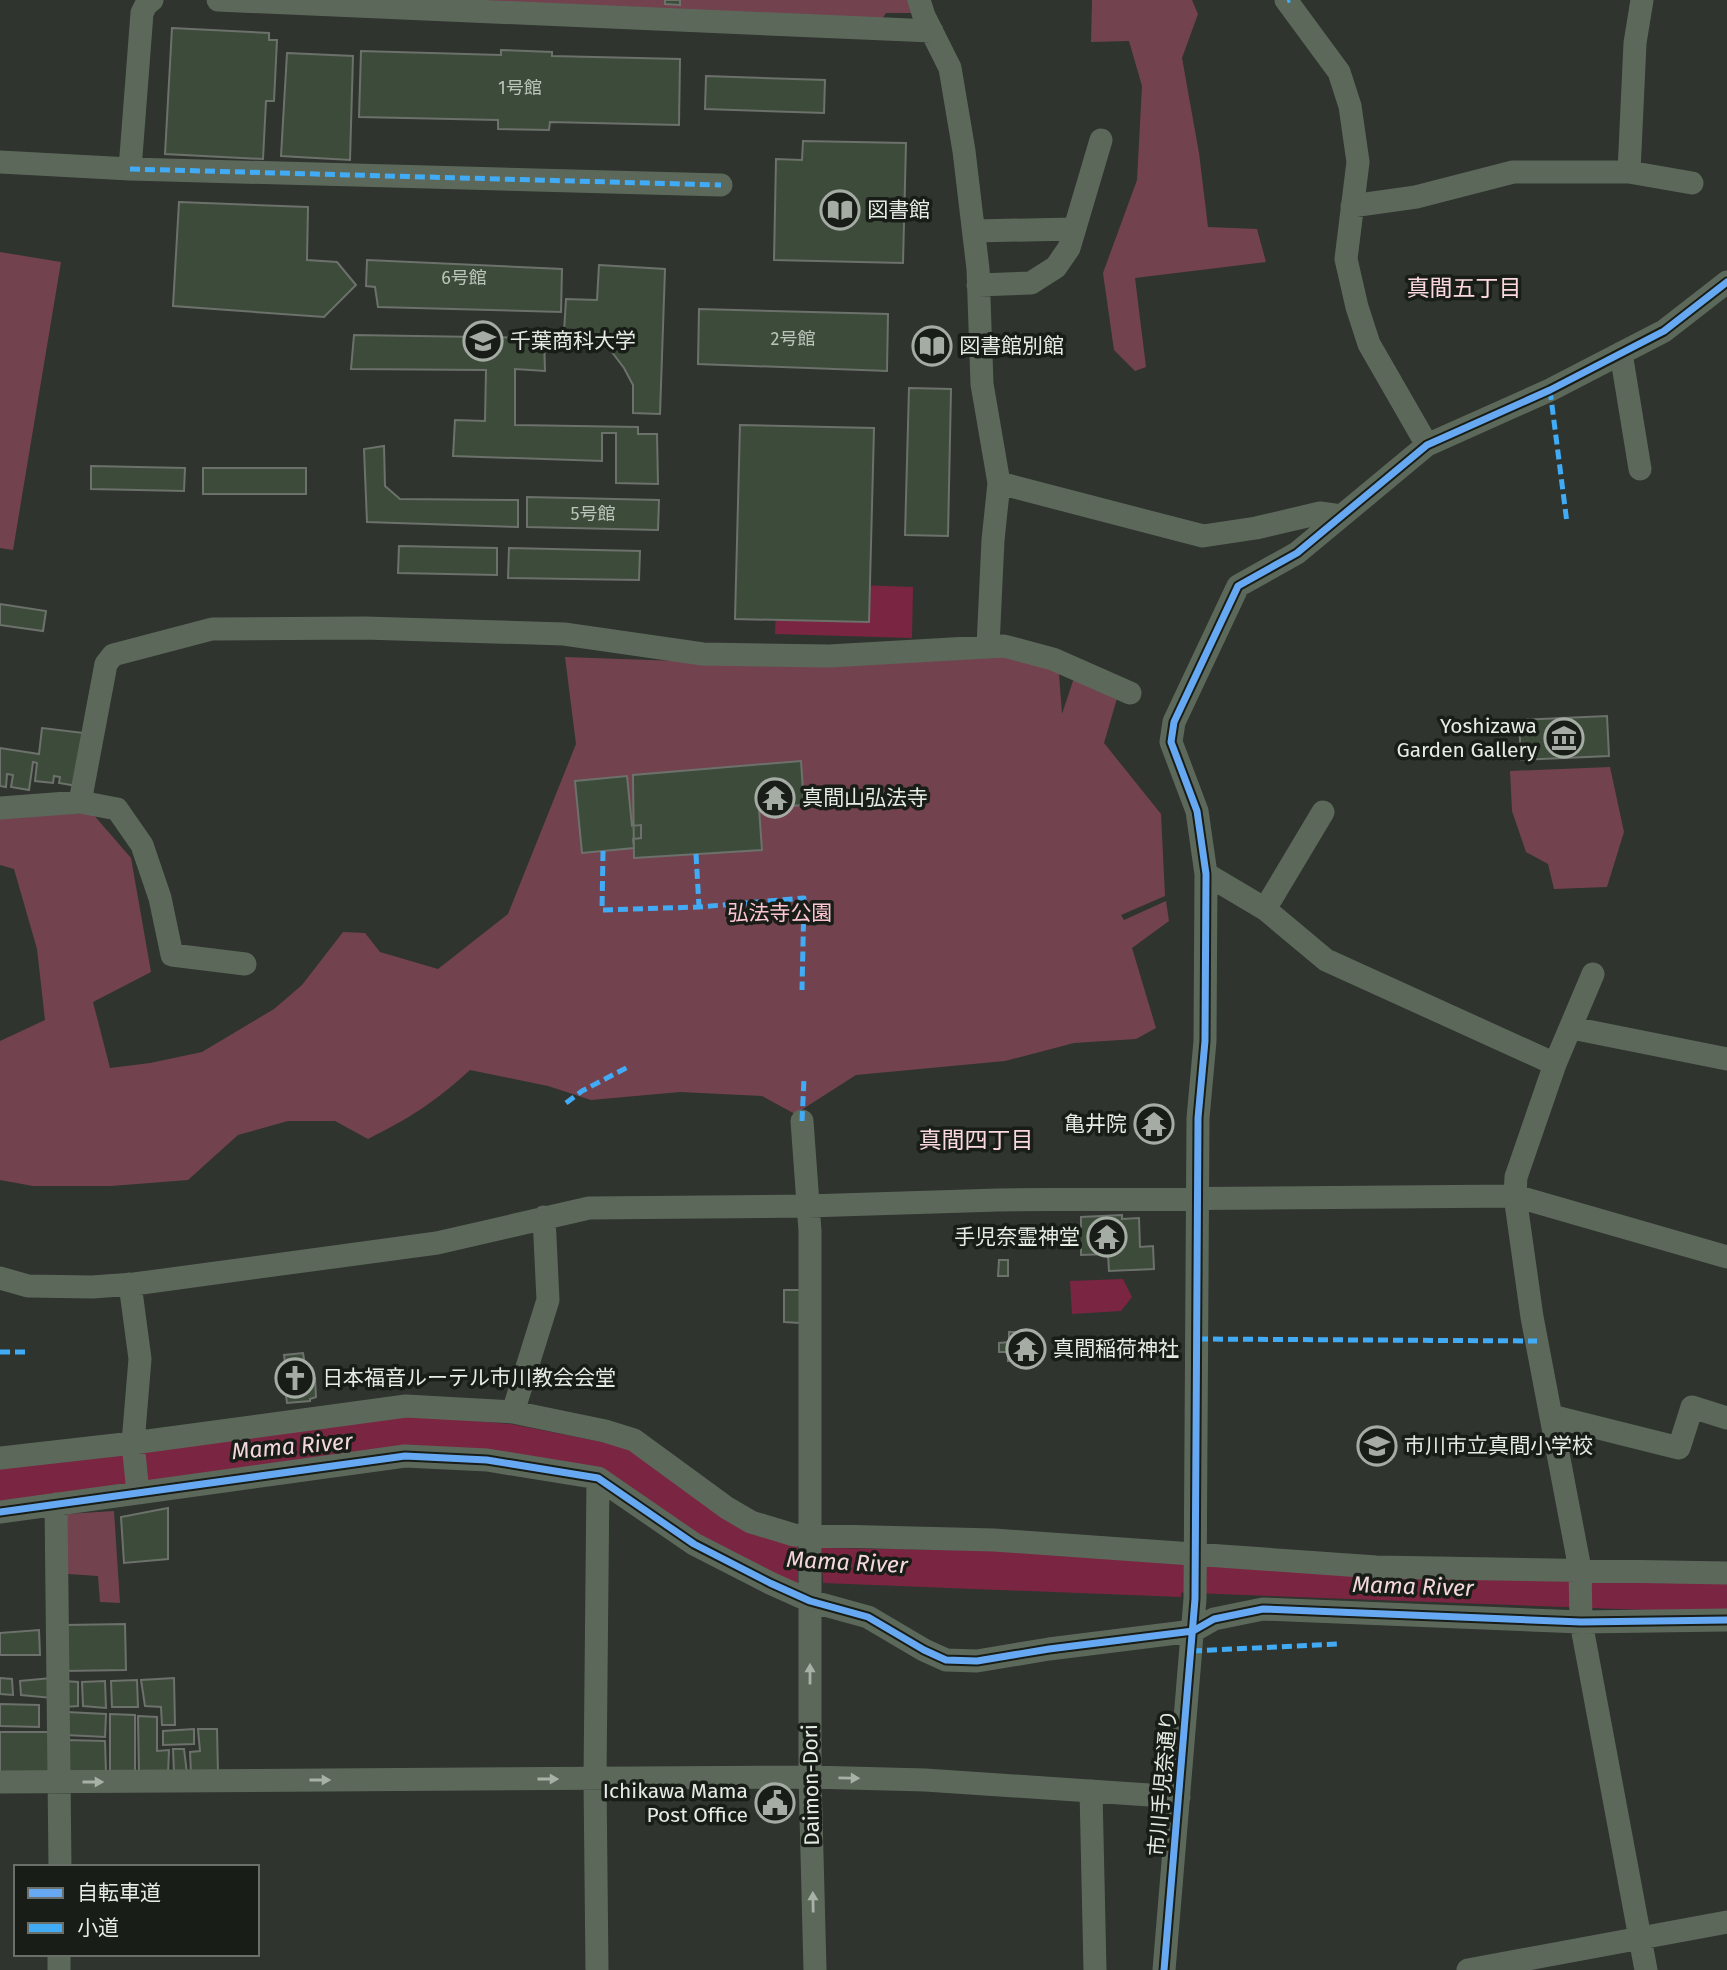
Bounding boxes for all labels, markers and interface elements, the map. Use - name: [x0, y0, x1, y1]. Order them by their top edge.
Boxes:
- house number: 1号館: [498, 77, 542, 99]
- library icon: 図書館: [819, 189, 861, 231]
- place label: 図書館: [867, 197, 930, 223]
- house number: 6号館: [441, 267, 487, 289]
- district label: 真間五丁目: [1407, 274, 1522, 302]
- school or university icon: 千葉商科大学: [462, 320, 504, 362]
- library icon: 図書館別館: [911, 325, 953, 367]
- place label: 千葉商科大学: [510, 328, 636, 354]
- house number: 2号館: [771, 328, 815, 350]
- place label: 図書館別館: [959, 333, 1064, 359]
- house number: 5号館: [570, 503, 616, 525]
- place label: Yoshizawa Garden Gallery: [1396, 713, 1538, 763]
- museum icon: Yoshizawa Garden Gallery: [1543, 717, 1585, 759]
- temple icon: 真間山弘法寺: [754, 777, 796, 819]
- place label: 真間山弘法寺: [802, 785, 928, 811]
- park label: 弘法寺公園: [728, 900, 833, 926]
- temple icon: 亀井院: [1133, 1103, 1175, 1145]
- place label: 亀井院: [1064, 1111, 1127, 1137]
- district label: 真間四丁目: [919, 1126, 1034, 1154]
- temple icon: 手児奈霊神堂: [1086, 1216, 1128, 1258]
- place label: 手児奈霊神堂: [954, 1224, 1080, 1250]
- temple icon: 真間稲荷神社: [1005, 1328, 1047, 1370]
- place label: 真間稲荷神社: [1053, 1336, 1179, 1362]
- church icon: 日本福音ルーテル市川教会会堂: [274, 1357, 316, 1399]
- place label: 日本福音ルーテル市川教会会堂: [322, 1365, 616, 1391]
- school or university icon: 市川市立真間小学校: [1356, 1425, 1398, 1467]
- water label: Mama River: [230, 1427, 355, 1465]
- place label: 市川市立真間小学校: [1404, 1433, 1593, 1459]
- water label: Mama River: [786, 1545, 910, 1579]
- water label: Mama River: [1352, 1570, 1475, 1602]
- one-way arrow: [804, 1663, 816, 1685]
- street label: 市川手児奈通り: [1144, 1709, 1182, 1857]
- street label: Daimon-Dori: [797, 1724, 825, 1846]
- one-way arrow: [838, 1772, 860, 1784]
- one-way arrow: [537, 1773, 559, 1785]
- one-way arrow: [309, 1774, 331, 1786]
- one-way arrow: [82, 1776, 104, 1788]
- place label: Ichikawa Mama Post Office: [603, 1778, 748, 1828]
- public building icon: Ichikawa Mama Post Office: [754, 1782, 796, 1824]
- legend: [14, 1865, 259, 1956]
- text: 自転車道: [77, 1880, 161, 1906]
- one-way arrow: [808, 1891, 819, 1913]
- text: 小道: [77, 1915, 119, 1941]

